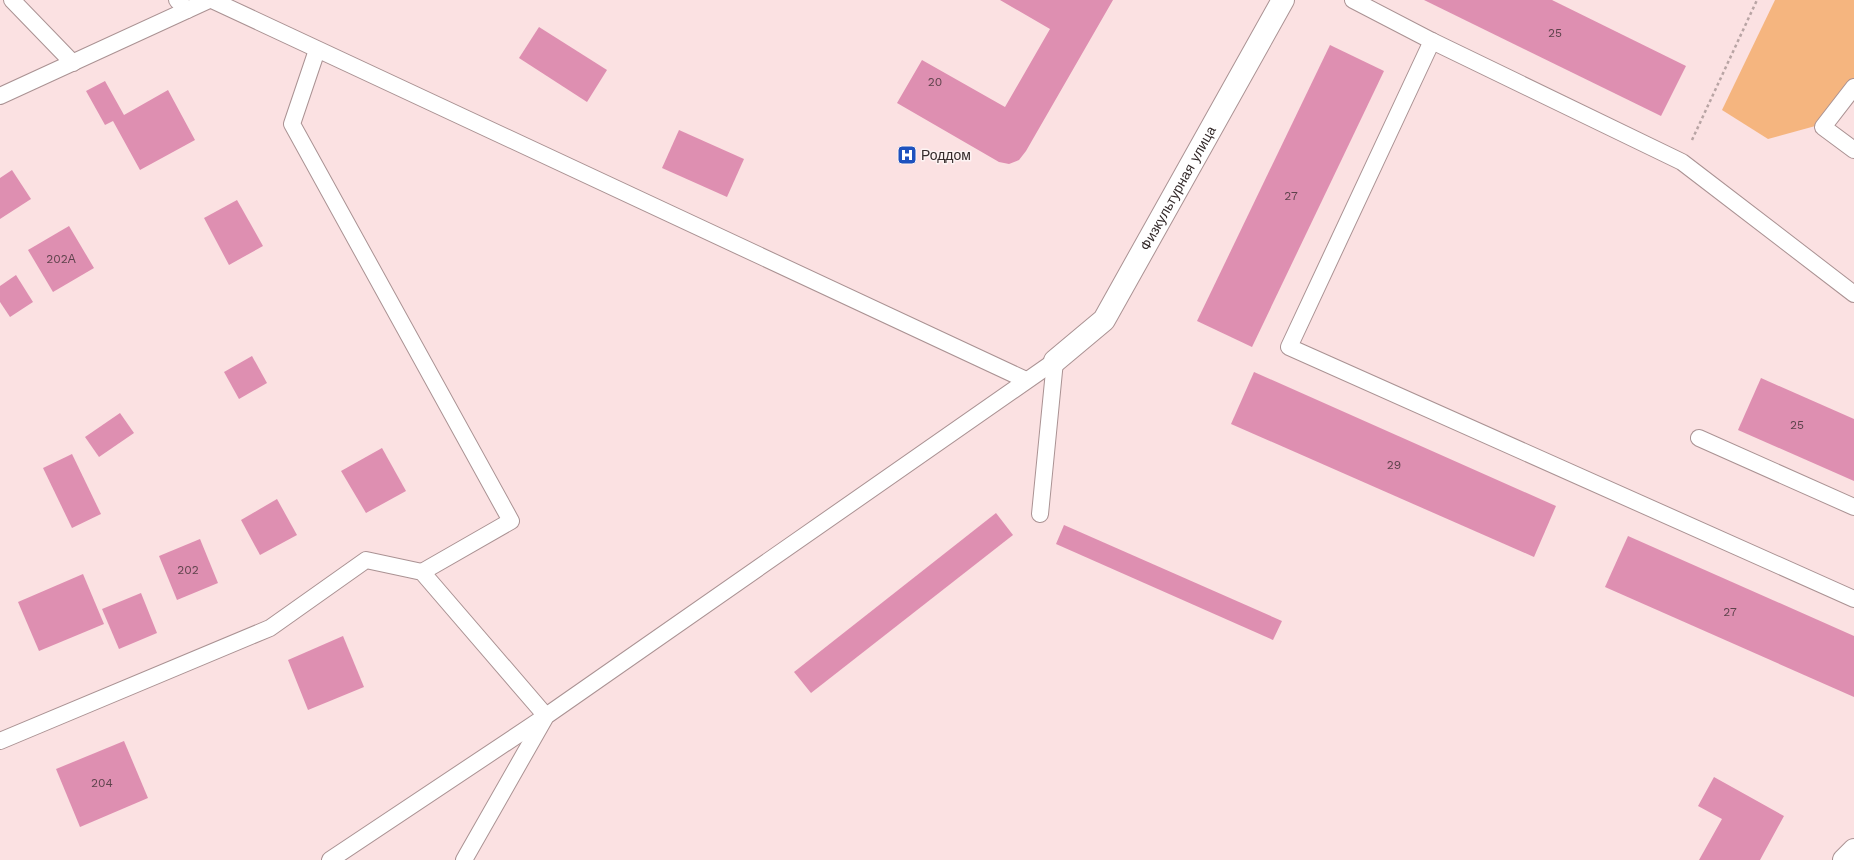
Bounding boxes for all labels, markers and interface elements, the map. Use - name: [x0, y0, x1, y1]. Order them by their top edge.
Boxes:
- house number: 25: [1548, 26, 1562, 40]
- house number: 20: [928, 75, 942, 89]
- street label: Физкультурная улица: [1137, 123, 1219, 253]
- hospital icon: Роддом: [896, 144, 918, 166]
- place label: Роддом: [921, 147, 971, 163]
- house number: 27: [1284, 189, 1298, 203]
- house number: 202А: [46, 252, 76, 266]
- house number: 25: [1790, 418, 1804, 432]
- house number: 29: [1387, 458, 1401, 472]
- house number: 202: [177, 563, 199, 577]
- house number: 27: [1723, 605, 1737, 619]
- house number: 204: [91, 776, 113, 790]

